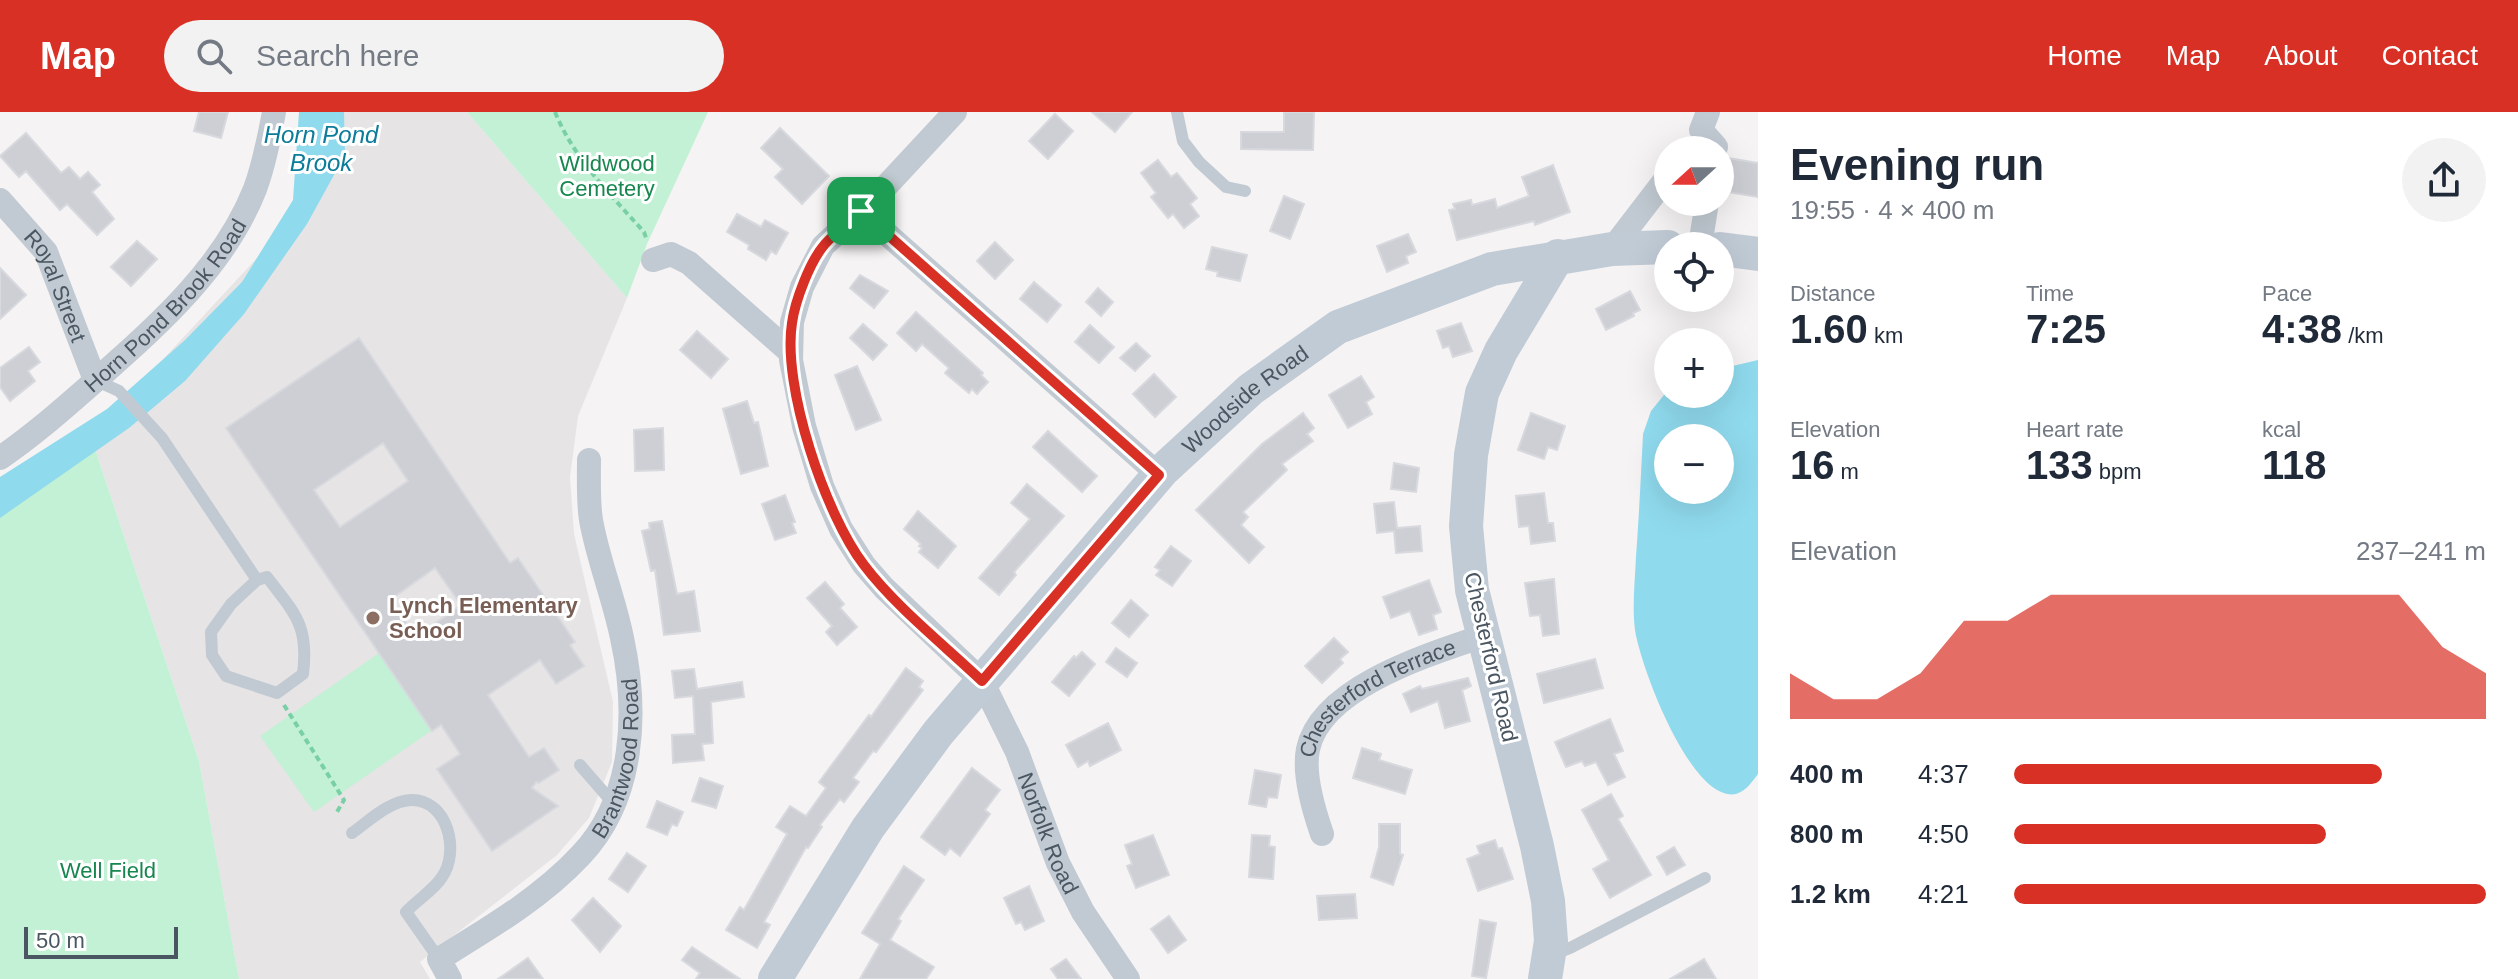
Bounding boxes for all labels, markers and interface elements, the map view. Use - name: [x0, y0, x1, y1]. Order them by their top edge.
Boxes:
- search box: [164, 20, 724, 92]
- icon: search: [192, 34, 236, 78]
- text: Map: [40, 35, 116, 77]
- text: Search here: [256, 39, 419, 72]
- text: Home: [2047, 40, 2122, 71]
- text: Map: [2166, 40, 2220, 71]
- text: About: [2264, 40, 2338, 71]
- text: Contact: [2382, 40, 2478, 71]
- water label: Horn Pond Brook: [264, 121, 379, 176]
- north arrow: [1654, 136, 1734, 216]
- map controls: [1654, 136, 1734, 504]
- button: share: [2402, 138, 2486, 222]
- text: Evening run: [1790, 140, 2044, 189]
- park label: Wildwood Cemetery: [559, 151, 655, 201]
- pin: [827, 177, 895, 245]
- icon: arrive: [839, 189, 883, 233]
- text: 19:55 · 4 × 400 m: [1790, 195, 1995, 225]
- street label: Horn Pond Brook Road: [79, 214, 251, 397]
- street label: Royal Street: [19, 224, 92, 345]
- button: locate: [1654, 232, 1734, 312]
- text: Distance: [1790, 281, 1876, 306]
- text: Time: [2026, 281, 2074, 306]
- text: Pace: [2262, 281, 2312, 306]
- text: 1.60: [1790, 307, 1868, 351]
- text: 7:25: [2026, 307, 2106, 351]
- text: 4:38: [2262, 307, 2342, 351]
- text: km: [1868, 323, 1903, 348]
- text: /km: [2342, 323, 2384, 348]
- button: +: [1654, 328, 1734, 408]
- street label: Woodside Road: [1177, 340, 1313, 459]
- text: Elevation: [1790, 417, 1881, 442]
- text: Heart rate: [2026, 417, 2124, 442]
- text: kcal: [2262, 417, 2301, 442]
- button: −: [1654, 424, 1734, 504]
- text: 16: [1790, 443, 1835, 487]
- text: 133: [2026, 443, 2093, 487]
- text: 118: [2262, 443, 2327, 487]
- text: m: [1835, 459, 1859, 484]
- text: bpm: [2093, 459, 2142, 484]
- text: Elevation: [1790, 536, 1897, 566]
- text: 237–241 m: [2356, 536, 2486, 566]
- street label: Chesterford Road: [1459, 570, 1523, 744]
- place label: Lynch Elementary School: [389, 593, 578, 643]
- marker: Lynch Elementary School: [364, 609, 382, 627]
- street label: Chesterford Terrace: [1294, 634, 1459, 759]
- street label: Brantwood Road: [586, 677, 643, 843]
- text: 400 m: [1790, 759, 1864, 789]
- text: 4:37: [1918, 759, 1969, 789]
- street label: Norfolk Road: [1013, 769, 1084, 898]
- text: 800 m: [1790, 819, 1864, 849]
- text: 4:50: [1918, 819, 1969, 849]
- park label: Well Field: [60, 858, 156, 883]
- text: 1.2 km: [1790, 879, 1871, 909]
- text: 4:21: [1918, 879, 1969, 909]
- scale bar: [24, 923, 178, 959]
- text: 50 m: [36, 928, 85, 953]

